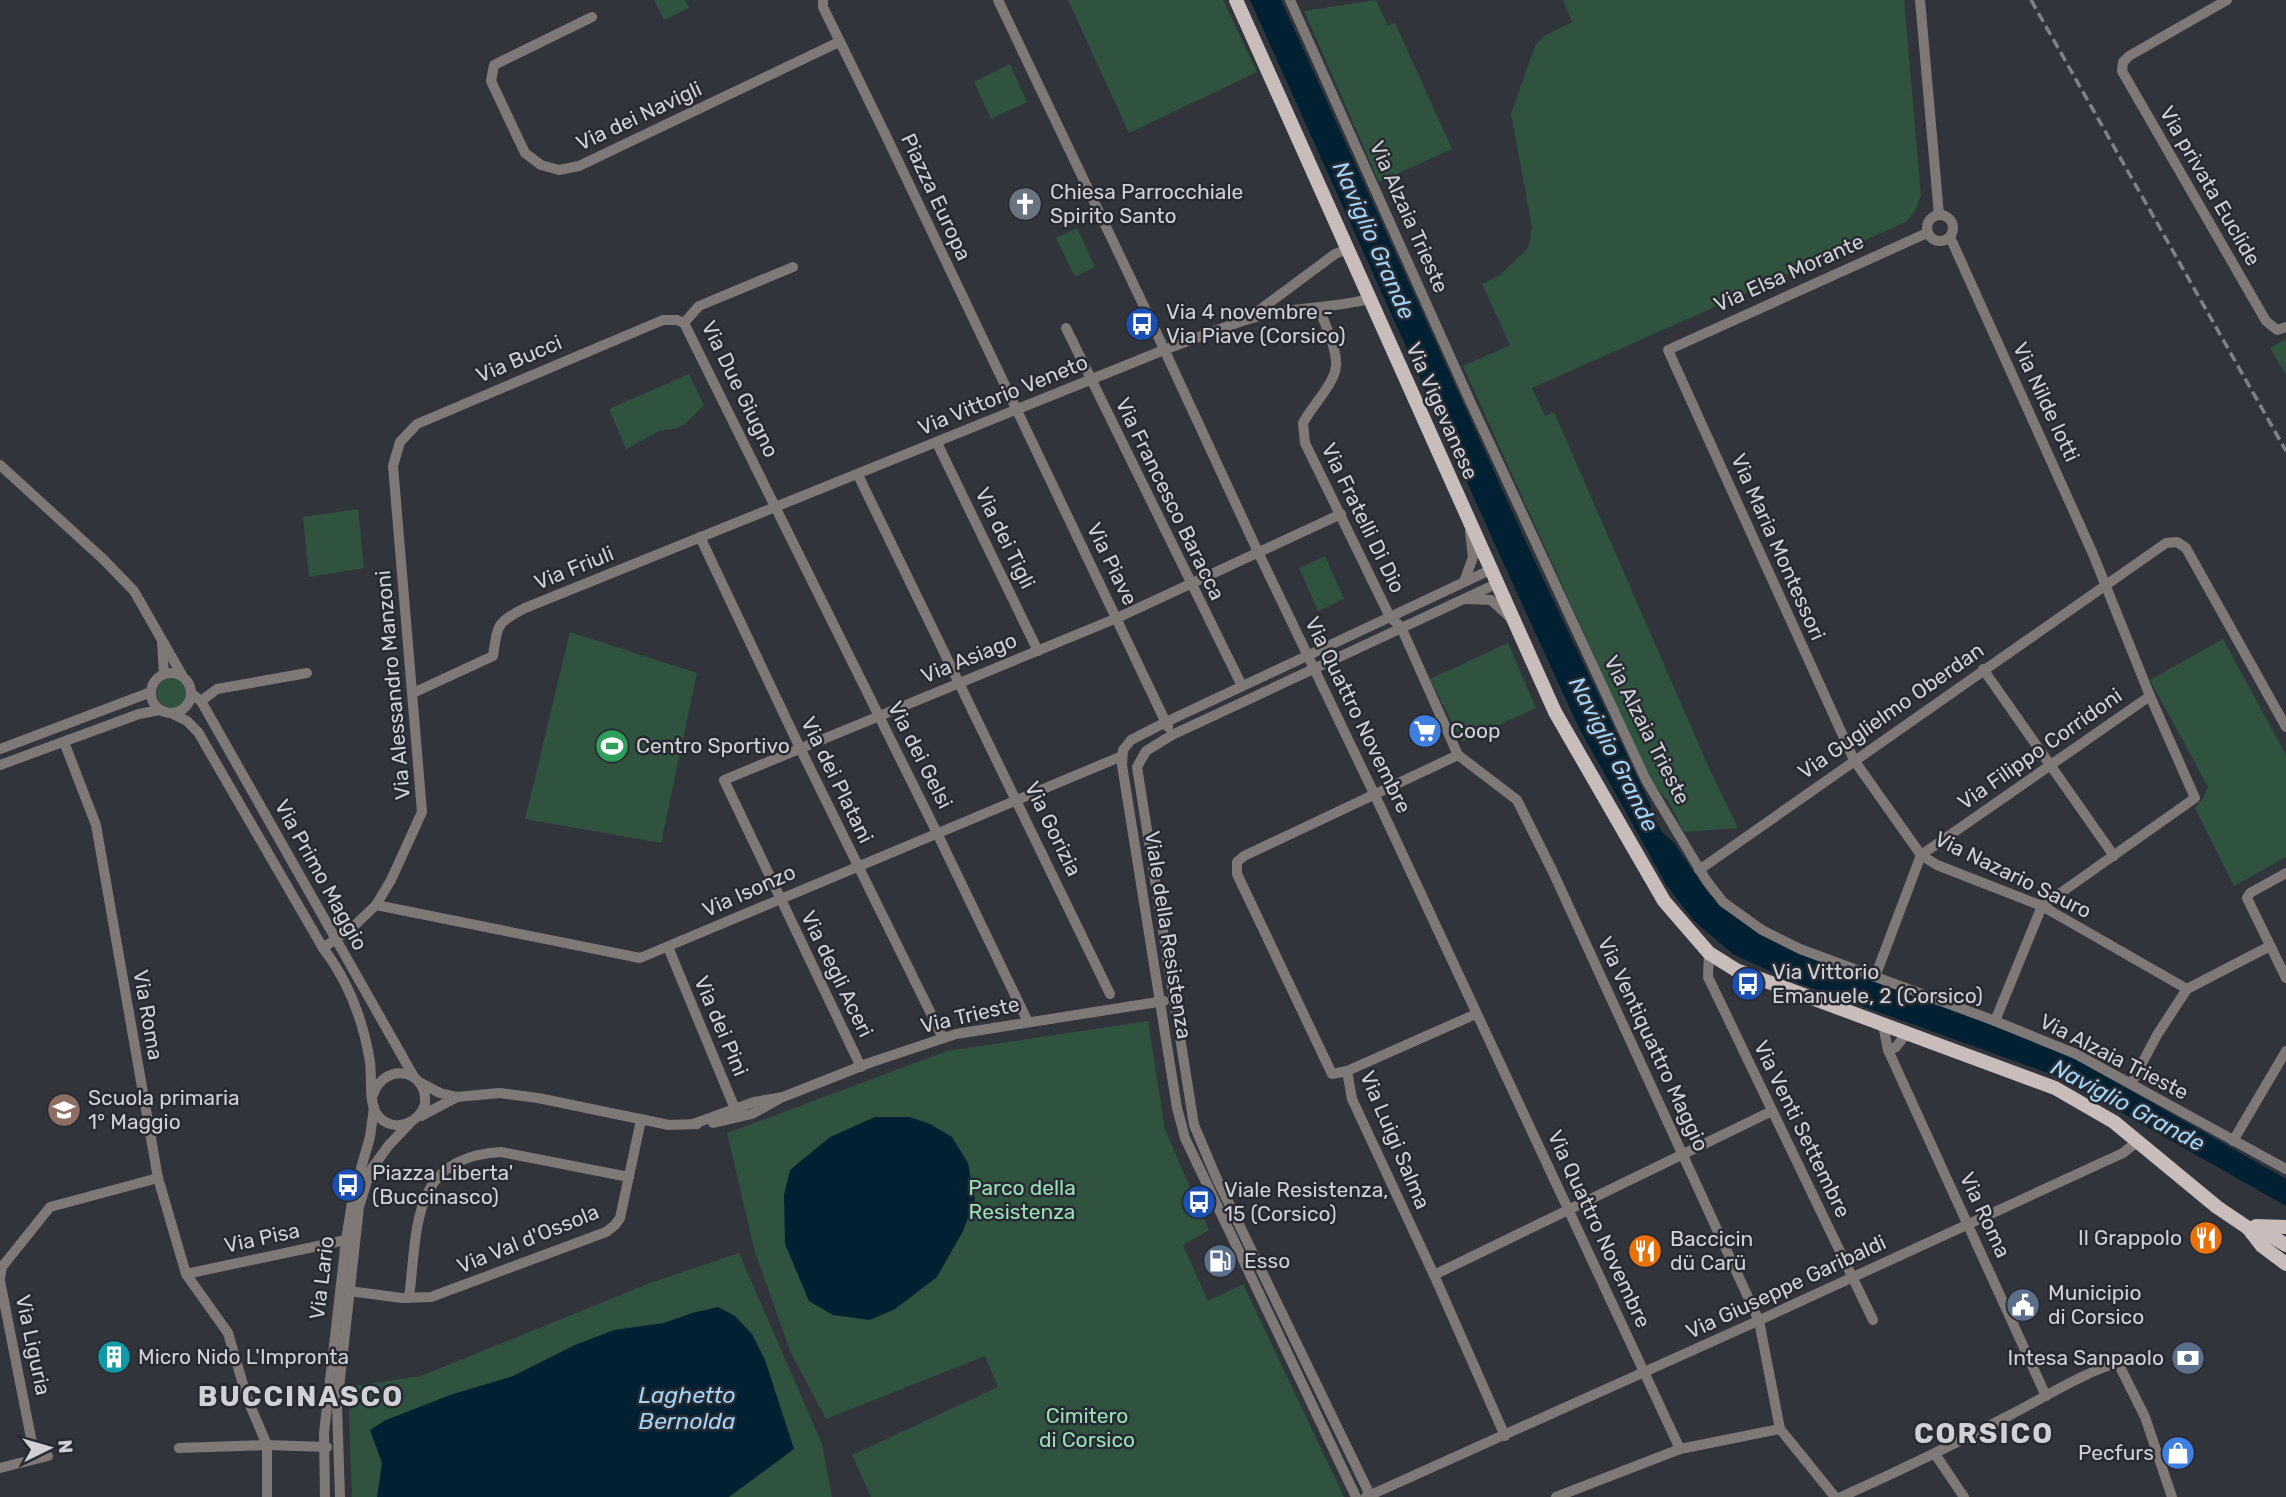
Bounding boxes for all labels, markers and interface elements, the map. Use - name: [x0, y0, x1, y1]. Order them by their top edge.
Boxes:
- street label: Via dei Navigli: [572, 76, 705, 155]
- street label: Via privata Euclide: [2155, 102, 2266, 270]
- street label: Piazza Europa: [896, 129, 977, 264]
- street label: Via Alzaia Trieste: [1365, 137, 1454, 297]
- water label: Naviglio Grande: [1327, 157, 1421, 323]
- place label: Chiesa Parrocchiale Spirito Santo: [1050, 179, 1243, 228]
- church icon: Chiesa Parrocchiale Spirito Santo: [1006, 185, 1044, 223]
- street label: Via Elsa Morante: [1710, 228, 1868, 317]
- place label: Via 4 novembre - Via Piave (Corsico): [1166, 299, 1346, 348]
- bus stop icon: Via 4 novembre - Via Piave (Corsico): [1123, 305, 1161, 343]
- street label: Via Due Giugno: [697, 316, 784, 461]
- street label: Via Bucci: [472, 329, 565, 388]
- street label: Via Vigevanese: [1401, 338, 1484, 483]
- street label: Via Nilde Iotti: [2008, 338, 2085, 465]
- street label: Via Vittorio Veneto: [914, 349, 1091, 440]
- street label: Via Francesco Baracca: [1110, 393, 1230, 604]
- street label: Via Fratelli Di Dio: [1316, 439, 1411, 597]
- street label: Via Maria Montessori: [1726, 450, 1831, 644]
- street label: Via dei Tigli: [970, 483, 1041, 592]
- street label: Via Piave: [1082, 519, 1143, 609]
- street label: Via Friuli: [530, 540, 617, 595]
- street label: Via Alessandro Manzoni: [370, 569, 415, 801]
- street label: Via Quattro Novembre: [1300, 613, 1417, 817]
- street label: Via Asiago: [917, 627, 1020, 688]
- street label: Via Guglielmo Oberdan: [1793, 637, 1988, 784]
- street label: Via Alzaia Trieste: [1599, 651, 1696, 808]
- water label: Naviglio Grande: [1563, 672, 1665, 836]
- street label: Via Filippo Corridoni: [1953, 683, 2127, 815]
- street label: Via dei Gelsi: [883, 697, 958, 813]
- street label: Via dei Platani: [796, 712, 879, 847]
- supermarket icon: Coop: [1406, 712, 1444, 750]
- place label: Coop: [1450, 718, 1501, 743]
- sports icon: Centro Sportivo: [593, 727, 631, 765]
- place label: Centro Sportivo: [636, 733, 790, 758]
- street label: Via Gorizia: [1020, 777, 1087, 880]
- street label: Via Primo Maggio: [270, 795, 373, 954]
- street label: Via Nazario Sauro: [1931, 826, 2096, 923]
- street label: Viale della Resistenza: [1140, 829, 1197, 1041]
- street label: Via Isonzo: [698, 859, 799, 922]
- street label: Via degli Aceri: [796, 907, 879, 1041]
- street label: Via Ventiquattro Maggio: [1593, 933, 1714, 1155]
- place label: Via Vittorio Emanuele, 2 (Corsico): [1772, 959, 1983, 1008]
- bus stop icon: Via Vittorio Emanuele, 2 (Corsico): [1729, 965, 1767, 1003]
- street label: Via Roma: [128, 968, 169, 1062]
- street label: Via dei Pini: [689, 972, 754, 1080]
- street label: Via Trieste: [918, 991, 1022, 1038]
- street label: Via Alzaia Trieste: [2036, 1008, 2193, 1105]
- street label: Via Venti Settembre: [1749, 1036, 1856, 1221]
- water label: Naviglio Grande: [2046, 1053, 2210, 1157]
- street label: Via Luigi Salma: [1355, 1067, 1436, 1213]
- place label: Scuola primaria 1° Maggio: [88, 1085, 240, 1134]
- school or university icon: Scuola primaria 1° Maggio: [45, 1091, 83, 1129]
- street label: Via Quattro Novembre: [1543, 1126, 1656, 1332]
- place label: Piazza Liberta' (Buccinasco): [372, 1160, 513, 1209]
- bus stop icon: Piazza Liberta' (Buccinasco): [329, 1166, 367, 1204]
- street label: Via Roma: [1955, 1168, 2016, 1262]
- park label: Parco della Resistenza: [968, 1175, 1076, 1224]
- place label: Viale Resistenza, 15 (Corsico): [1224, 1177, 1388, 1226]
- bus stop icon: Viale Resistenza, 15 (Corsico): [1180, 1183, 1218, 1221]
- street label: Via Val d'Ossola: [453, 1199, 602, 1278]
- street label: Via Pisa: [222, 1217, 302, 1258]
- restaurant icon: Il Grappolo: [2187, 1219, 2225, 1257]
- place label: Il Grappolo: [2078, 1225, 2182, 1250]
- place label: Baccicin dü Carü: [1670, 1226, 1753, 1275]
- street label: Via Giuseppe Garibaldi: [1682, 1229, 1890, 1344]
- restaurant icon: Baccicin dü Carü: [1626, 1232, 1664, 1270]
- street label: Via Lario: [304, 1235, 339, 1321]
- fuel station icon: Esso: [1201, 1242, 1239, 1280]
- place label: Esso: [1244, 1248, 1290, 1273]
- place label: Municipio di Corsico: [2048, 1280, 2144, 1329]
- public building icon: Municipio di Corsico: [2004, 1286, 2042, 1324]
- street label: Via Liguria: [11, 1292, 56, 1398]
- building icon: Micro Nido L'Impronta: [95, 1338, 133, 1376]
- bank icon: Intesa Sanpaolo: [2169, 1339, 2207, 1377]
- place label: Micro Nido L'Impronta: [138, 1344, 349, 1369]
- place label: Intesa Sanpaolo: [2008, 1345, 2164, 1370]
- district label: BUCCINASCO: [198, 1380, 404, 1413]
- water label: Laghetto Bernolda: [638, 1381, 736, 1435]
- park label: Cimitero di Corsico: [1039, 1403, 1135, 1452]
- north arrow: [14, 1413, 84, 1483]
- district label: CORSICO: [1914, 1417, 2054, 1450]
- shop icon: Pecfurs: [2159, 1434, 2197, 1472]
- text: N: [53, 1439, 77, 1454]
- place label: Pecfurs: [2078, 1440, 2154, 1465]

